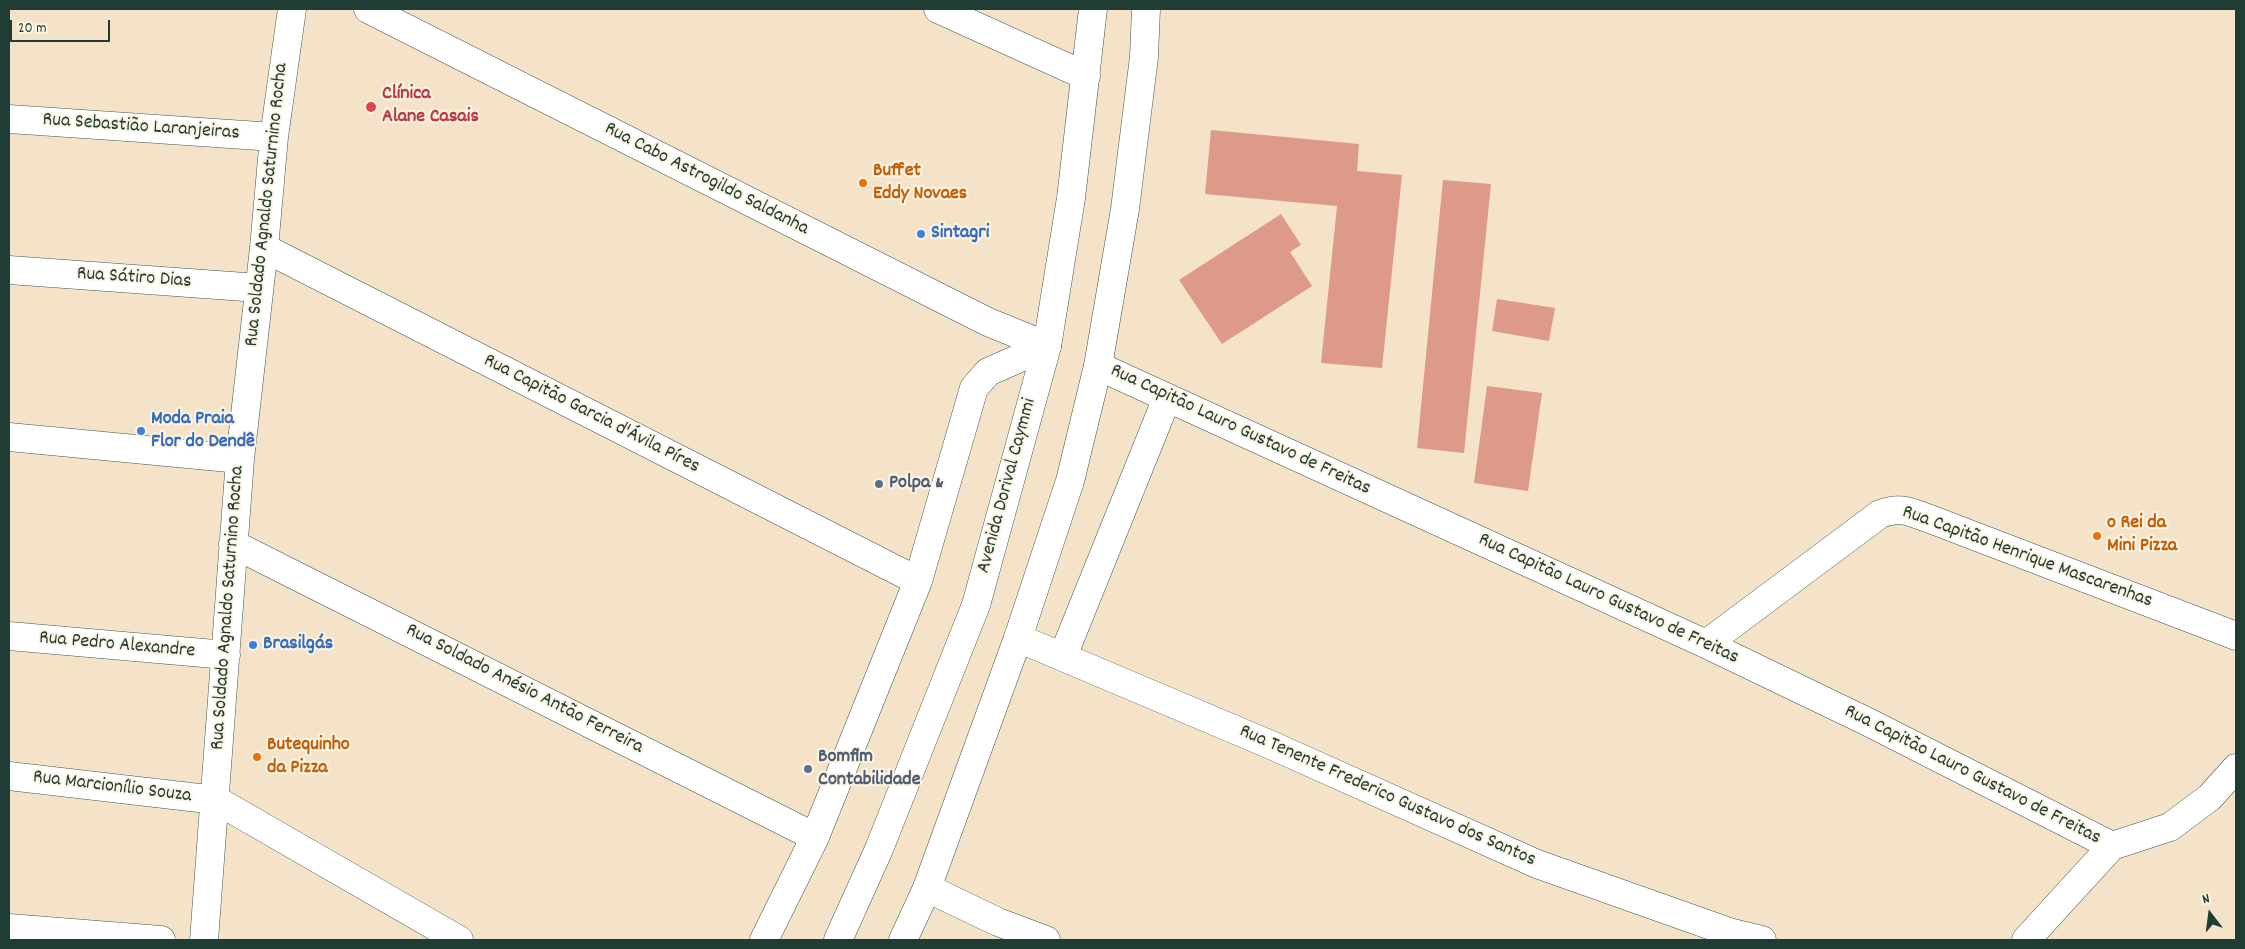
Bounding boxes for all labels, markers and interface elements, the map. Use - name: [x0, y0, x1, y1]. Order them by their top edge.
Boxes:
- scale bar: [12, 10, 112, 42]
- text: 20 m: [18, 18, 46, 40]
- street label: Rua Soldado Agnaldo Saturnino Rocha: [241, 62, 295, 348]
- place label: Clínica Alane Casais: [382, 83, 479, 130]
- marker: Clínica Alane Casais: [364, 100, 378, 114]
- street label: Rua Sebastião Laranjeiras: [42, 109, 240, 147]
- street label: Rua Cabo Astrogildo Saldanha: [600, 118, 812, 242]
- place label: Buffet Eddy Novaes: [873, 160, 967, 207]
- marker: Buffet Eddy Novaes: [857, 177, 869, 189]
- place label: Sintagri: [931, 222, 989, 246]
- marker: Sintagri: [915, 228, 927, 240]
- street label: Rua Sátiro Dias: [76, 263, 192, 295]
- street label: Rua Capitão Garcia d'Ávila Píres: [479, 350, 703, 480]
- street label: Rua Capitão Lauro Gustavo de Freitas: [1106, 360, 1374, 502]
- street label: Avenida Dorival Caymmi: [973, 396, 1043, 576]
- place label: Moda Praia Flor do Dendê: [151, 408, 255, 455]
- marker: Moda Praia Flor do Dendê: [135, 425, 147, 437]
- street label: Rua Soldado Agnaldo Saturnino Rocha: [207, 465, 251, 751]
- place label: Polpa &: [889, 472, 944, 496]
- marker: Polpa &: [873, 478, 885, 490]
- street label: Rua Capitão Henrique Mascarenhas: [1898, 501, 2156, 615]
- place label: o Rei da Mini Pizza: [2107, 512, 2177, 559]
- street label: Rua Capitão Lauro Gustavo de Freitas: [1474, 529, 1742, 671]
- marker: o Rei da Mini Pizza: [2091, 530, 2103, 542]
- street label: Rua Soldado Anésio Antão Ferreira: [401, 619, 647, 761]
- street label: Rua Pedro Alexandre: [38, 627, 196, 665]
- place label: Brasilgás: [263, 633, 333, 657]
- marker: Brasilgás: [247, 639, 259, 651]
- street label: Rua Capitão Lauro Gustavo de Freitas: [1840, 701, 2104, 851]
- street label: Rua Tenente Frederico Gustavo dos Santos: [1235, 721, 1539, 873]
- place label: Butequinho da Pizza: [267, 734, 350, 781]
- place label: Bomfim Contabilidade: [818, 746, 920, 793]
- marker: Butequinho da Pizza: [251, 751, 263, 763]
- marker: Bomfim Contabilidade: [802, 763, 814, 775]
- street label: Rua Marcionílio Souza: [31, 766, 193, 810]
- north arrow: [2185, 889, 2235, 939]
- text: N: [2200, 889, 2212, 910]

